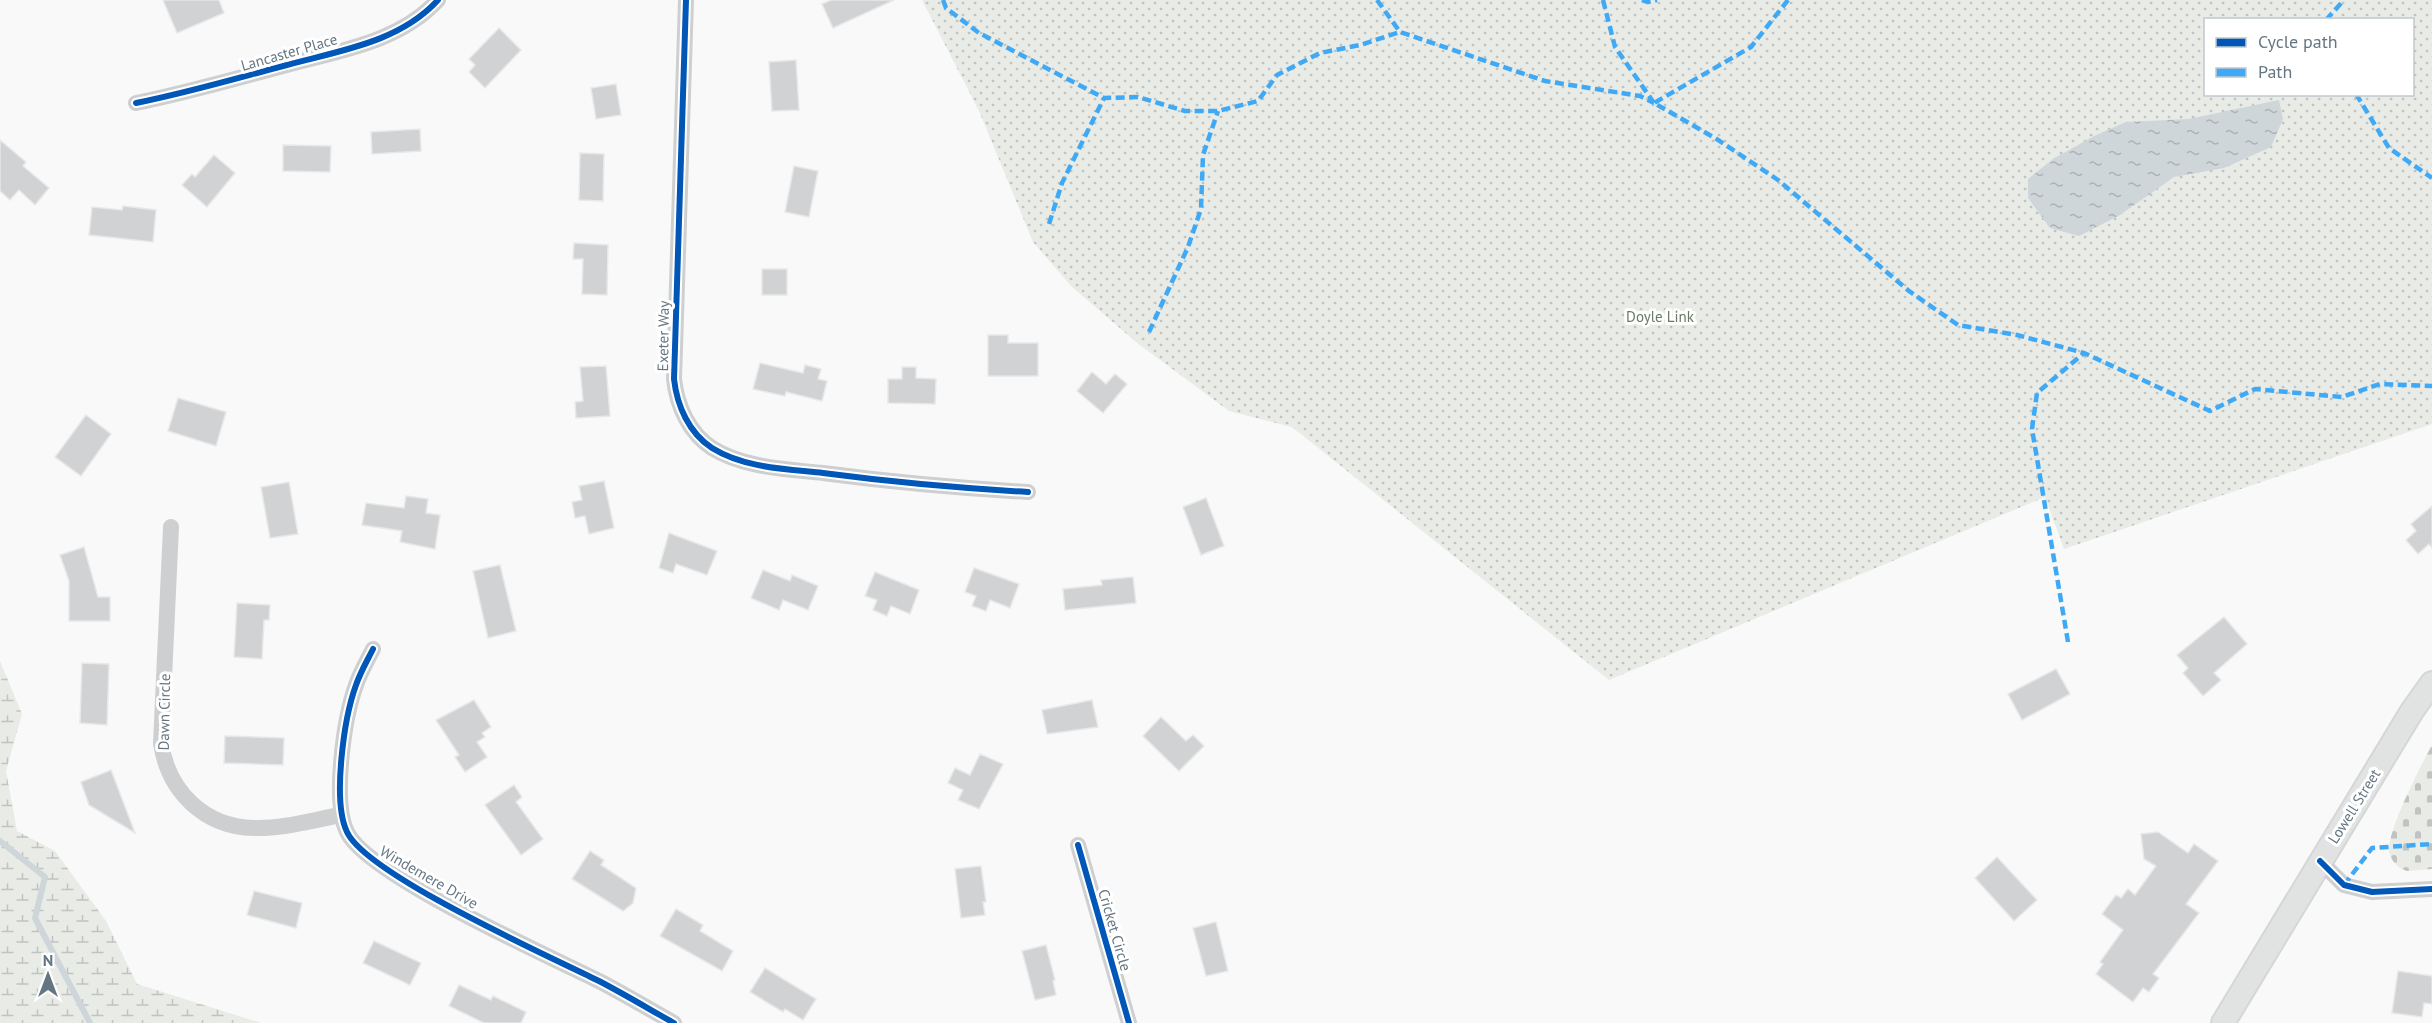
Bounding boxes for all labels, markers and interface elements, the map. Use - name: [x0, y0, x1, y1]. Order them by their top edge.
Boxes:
- legend: [2204, 18, 2414, 96]
- street label: Lancaster Place: [239, 29, 339, 75]
- text: Cycle path: [2258, 30, 2338, 53]
- text: Path: [2258, 60, 2292, 83]
- street label: Exeter Way: [653, 301, 673, 371]
- park label: Doyle Link: [1626, 307, 1695, 326]
- street label: Dawn Circle: [154, 673, 174, 751]
- street label: Lowell Street: [2324, 765, 2384, 847]
- street label: Windemere Drive: [376, 841, 482, 913]
- street label: Cricket Circle: [1094, 887, 1136, 973]
- north arrow: [18, 945, 78, 1005]
- text: N: [43, 950, 53, 970]

